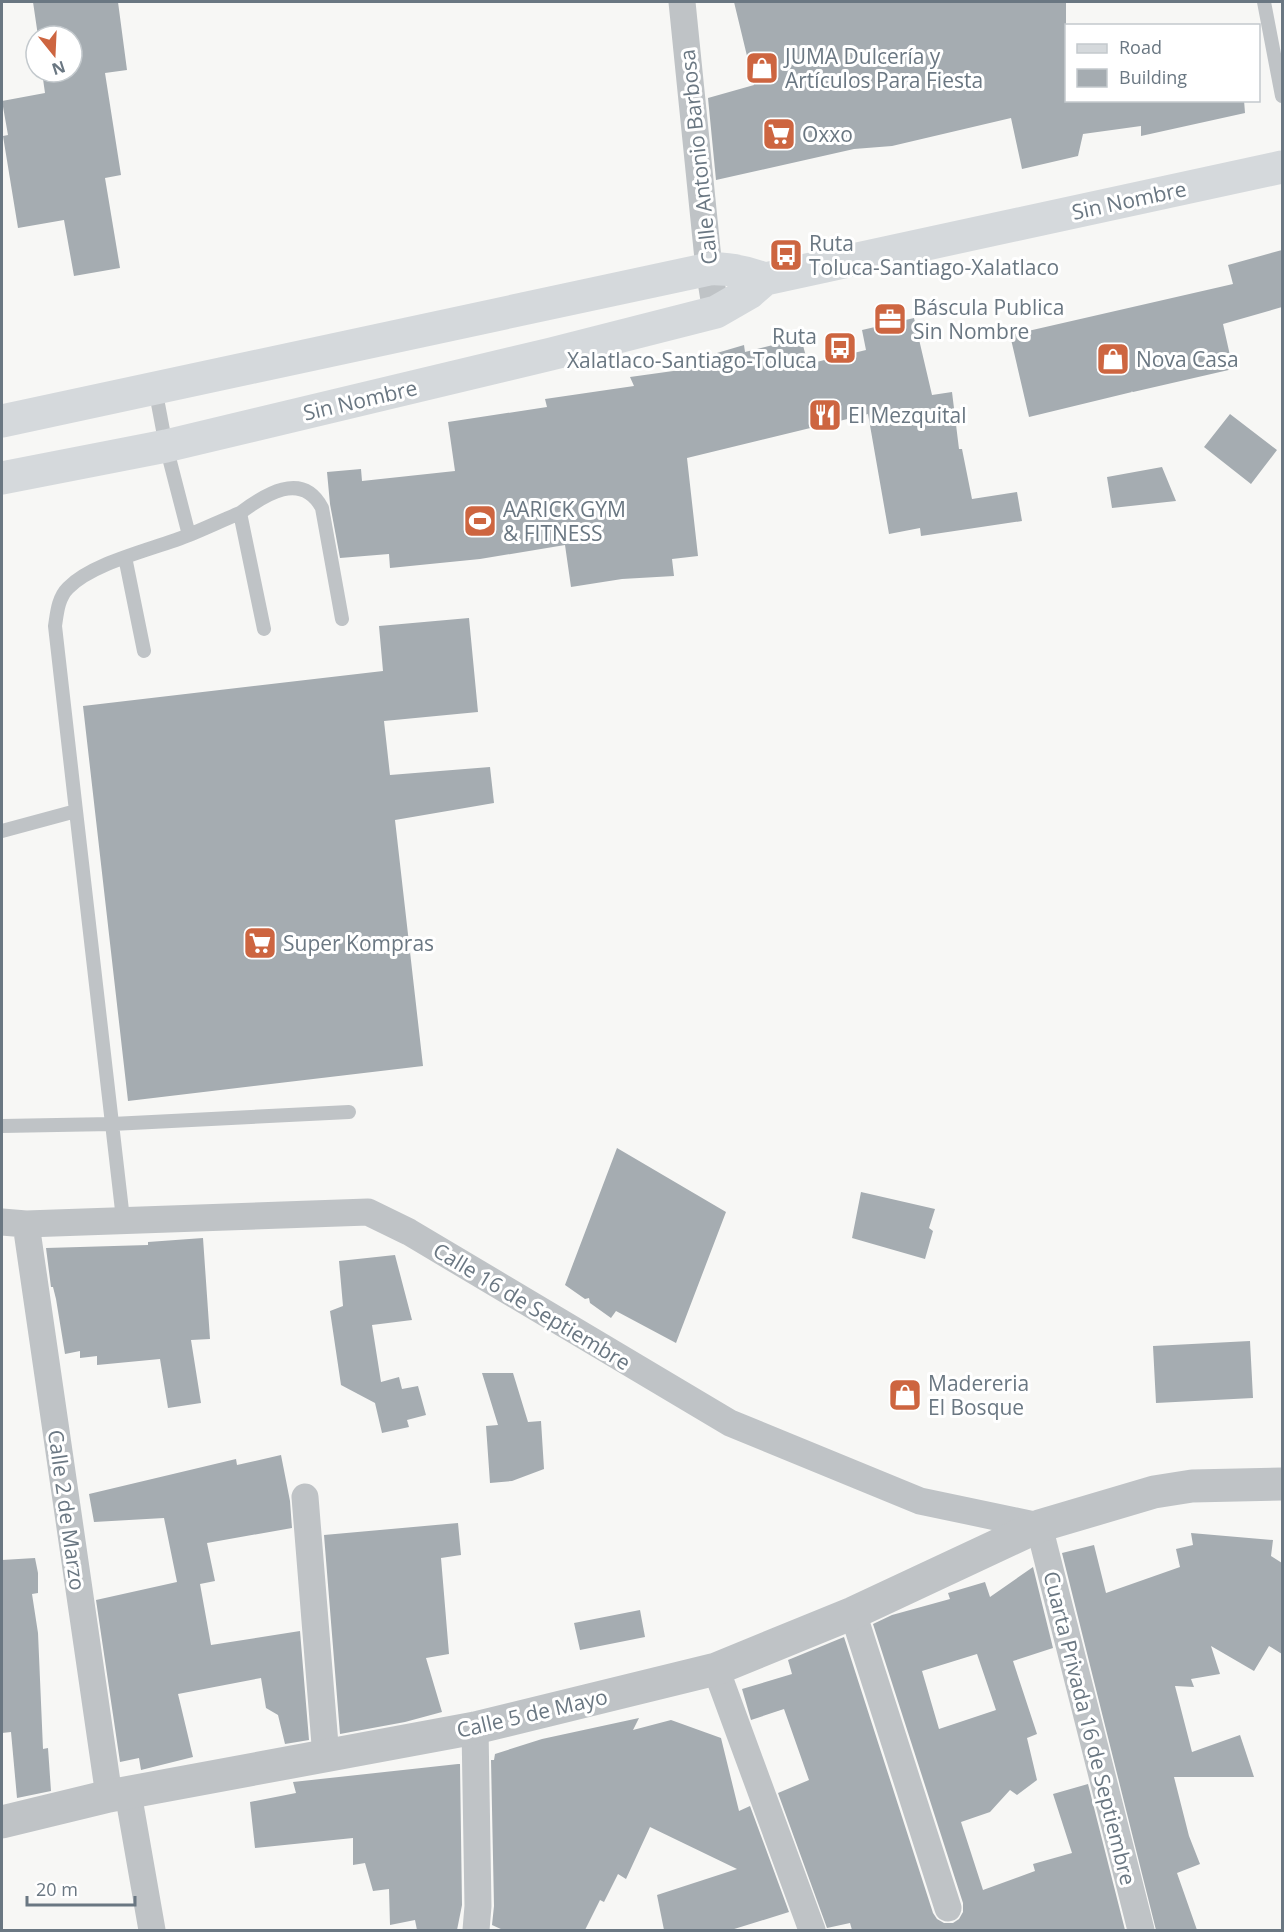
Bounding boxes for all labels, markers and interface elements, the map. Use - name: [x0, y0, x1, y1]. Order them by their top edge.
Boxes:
- north arrow: [24, 24, 84, 84]
- legend: [1065, 24, 1260, 102]
- text: Road: [1119, 35, 1162, 59]
- place label: JUMA Dulcería y Artículos Para Fiesta: [783, 42, 983, 94]
- street label: Calle Antonio Barbosa: [673, 48, 723, 266]
- shop icon: JUMA Dulcería y Artículos Para Fiesta: [744, 50, 780, 86]
- text: N: [49, 56, 68, 81]
- text: Building: [1119, 65, 1187, 89]
- supermarket icon: Oxxo: [761, 116, 797, 152]
- place label: Oxxo: [802, 120, 853, 148]
- street label: Sin Nombre: [1069, 174, 1189, 226]
- place label: Ruta Toluca-Santiago-Xalatlaco: [809, 229, 1059, 281]
- bus stop icon: Ruta Toluca-Santiago-Xalatlaco: [768, 237, 804, 273]
- place label: Báscula Publica Sin Nombre: [913, 293, 1064, 345]
- office icon: Báscula Publica Sin Nombre: [872, 301, 908, 337]
- place label: Ruta Xalatlaco-Santiago-Toluca: [567, 322, 817, 374]
- bus stop icon: Ruta Xalatlaco-Santiago-Toluca: [822, 330, 858, 366]
- shop icon: Nova Casa: [1095, 341, 1131, 377]
- place label: Nova Casa: [1136, 345, 1239, 373]
- street label: Sin Nombre: [300, 373, 420, 427]
- restaurant icon: El Mezquital: [807, 397, 843, 433]
- place label: El Mezquital: [848, 401, 966, 429]
- place label: AARICK GYM & FITNESS: [503, 495, 626, 547]
- sports icon: AARICK GYM & FITNESS: [462, 503, 498, 539]
- supermarket icon: Super Kompras: [242, 925, 278, 961]
- place label: Super Kompras: [283, 929, 434, 957]
- street label: Calle 16 de Septiembre: [428, 1236, 636, 1376]
- place label: Madereria El Bosque: [928, 1369, 1029, 1421]
- shop icon: Madereria El Bosque: [887, 1377, 923, 1413]
- street label: Calle 2 de Marzo: [42, 1428, 92, 1592]
- street label: Cuarta Privada 16 de Septiembre: [1037, 1568, 1143, 1888]
- street label: Calle 5 de Mayo: [454, 1682, 610, 1744]
- scale bar: [27, 1869, 135, 1907]
- text: 20 m: [36, 1877, 78, 1901]

